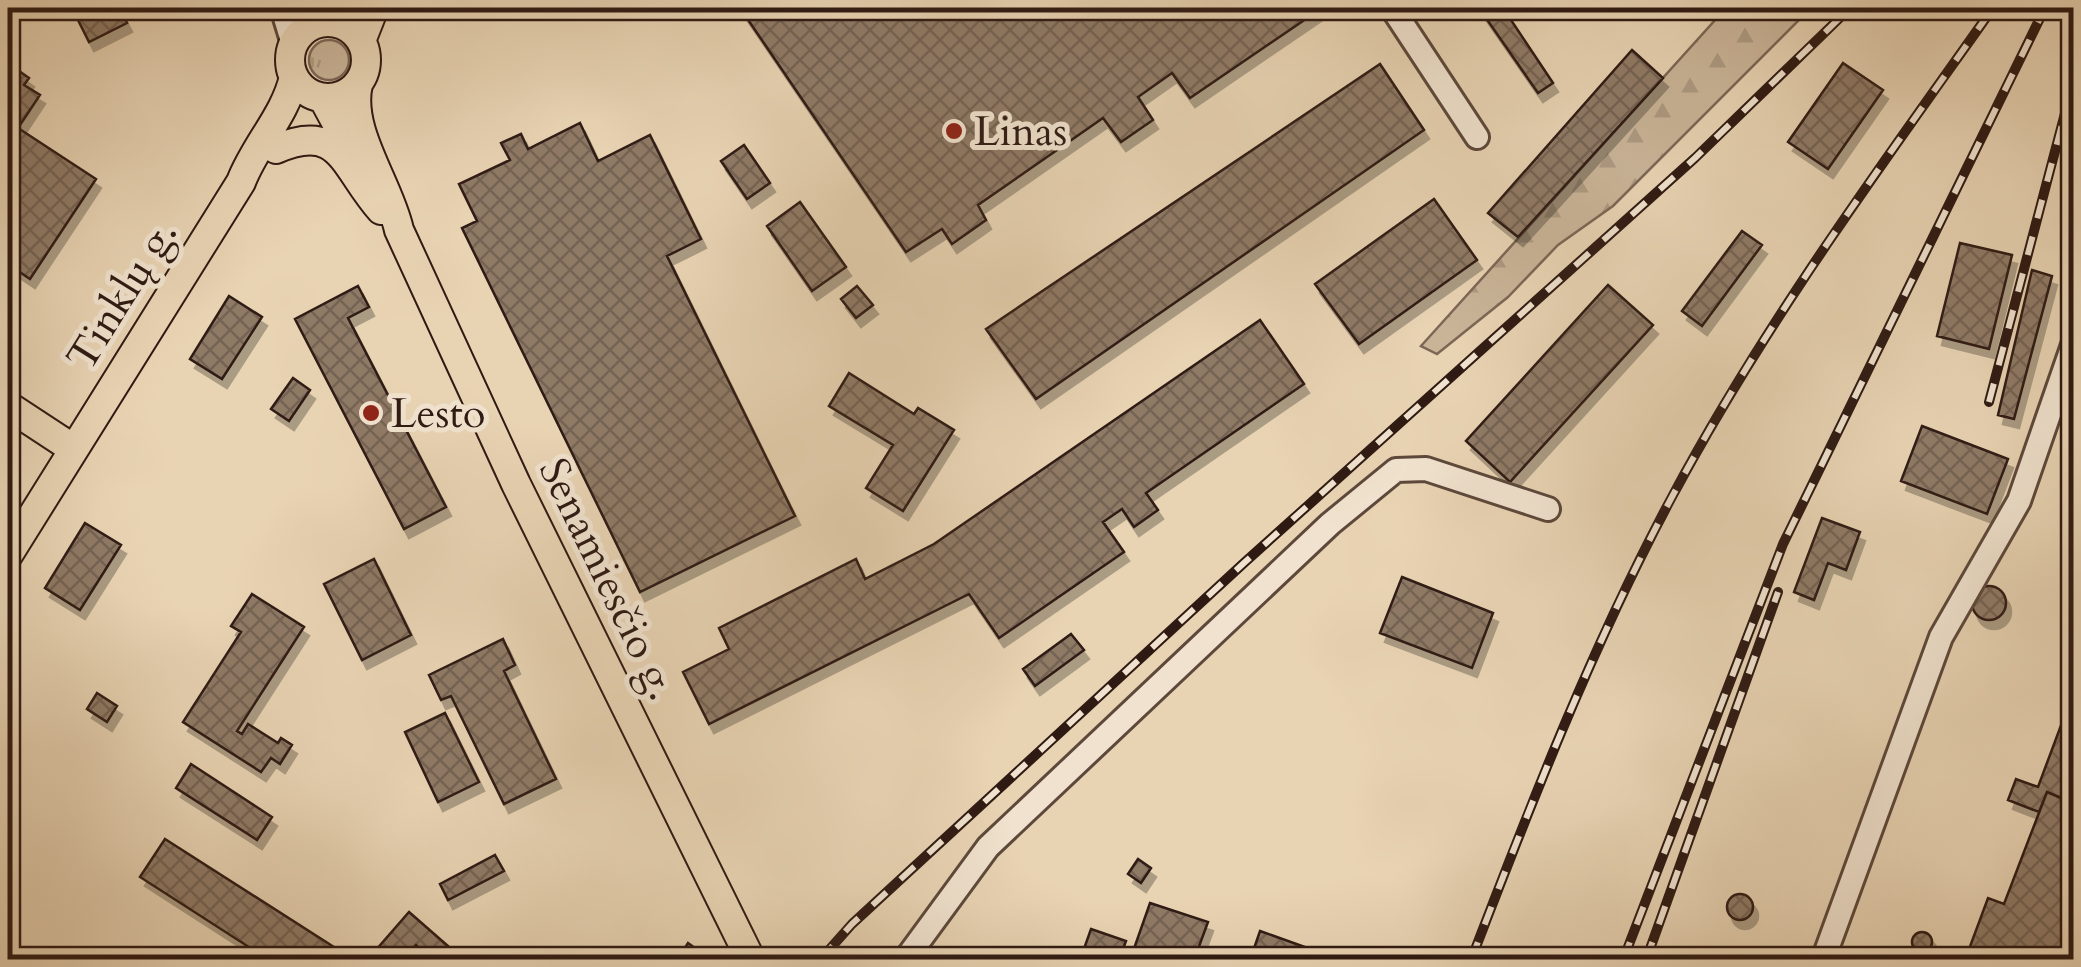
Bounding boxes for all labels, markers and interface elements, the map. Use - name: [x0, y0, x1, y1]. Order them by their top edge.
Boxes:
- place label: Linas: [974, 103, 1067, 160]
- marker: Linas: [943, 120, 965, 142]
- street label: Tinklų g.: [53, 209, 191, 381]
- place label: Lesto: [391, 385, 486, 442]
- marker: Lesto: [360, 402, 382, 424]
- street label: Senamiesčio g.: [525, 449, 691, 709]

